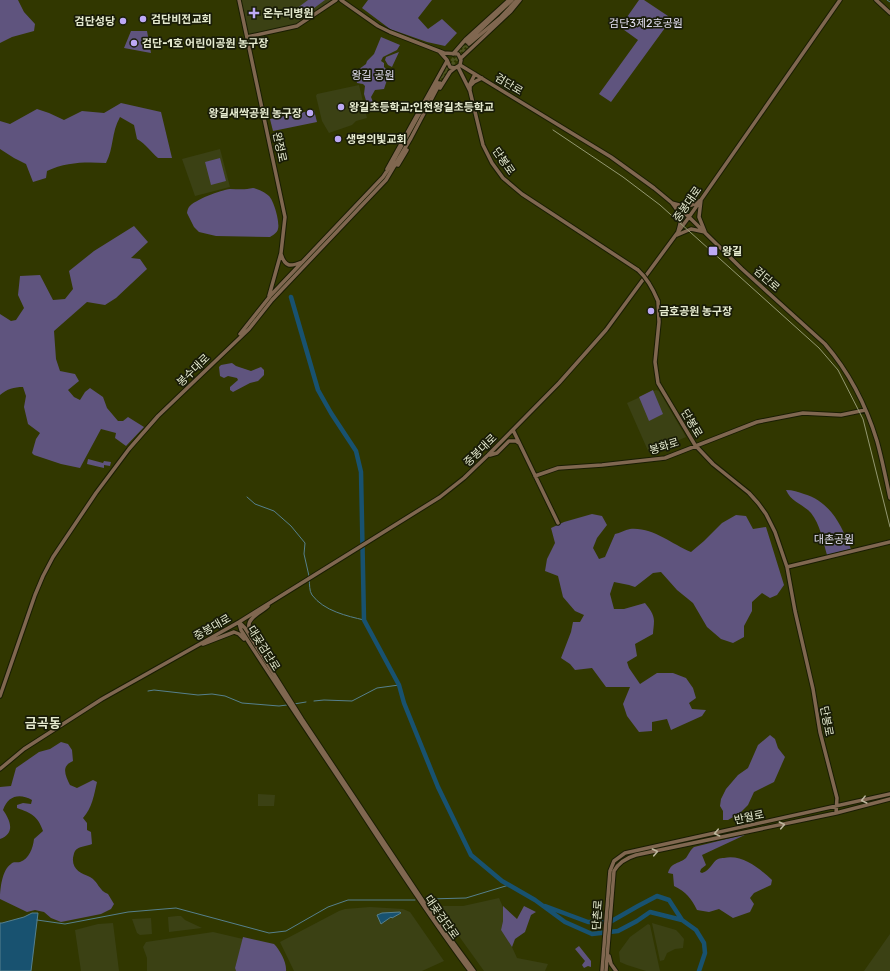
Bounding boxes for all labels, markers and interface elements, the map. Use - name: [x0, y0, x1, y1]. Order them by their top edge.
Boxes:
- marker: 온누리병원: [248, 7, 260, 19]
- place label: 온누리병원: [263, 7, 314, 20]
- place label: 검단비전교회: [151, 13, 212, 26]
- marker: 검단비전교회: [138, 14, 148, 24]
- place label: 검단성당: [75, 15, 115, 28]
- marker: 검단성당: [118, 16, 128, 26]
- park label: 검단3제2호공원: [609, 17, 683, 30]
- place label: 검단-1호 어린이공원 농구장: [142, 37, 268, 50]
- marker: 검단-1호 어린이공원 농구장: [129, 38, 139, 48]
- park label: 왕길 공원: [351, 69, 395, 82]
- street label: 검단로: [492, 71, 525, 98]
- place label: 왕길초등학교;인천왕길초등학교: [349, 101, 494, 114]
- marker: 왕길초등학교;인천왕길초등학교: [336, 102, 346, 112]
- place label: 왕길새싹공원 농구장: [209, 107, 302, 120]
- marker: 왕길새싹공원 농구장: [305, 108, 315, 118]
- street label: 완정로: [270, 131, 289, 163]
- place label: 생명의빛교회: [346, 133, 407, 146]
- marker: 생명의빛교회: [333, 134, 343, 144]
- street label: 단봉로: [490, 145, 518, 177]
- street label: 중봉대로: [670, 184, 704, 225]
- marker: 왕길: [707, 245, 719, 257]
- place label: 왕길: [722, 245, 742, 258]
- street label: 검단로: [751, 264, 782, 294]
- place label: 금호공원 농구장: [659, 305, 732, 318]
- marker: 금호공원 농구장: [646, 306, 656, 316]
- street label: 봉수대로: [174, 352, 212, 389]
- street label: 단봉로: [678, 407, 705, 440]
- street label: 중봉대로: [461, 432, 499, 469]
- street label: 봉화로: [648, 436, 681, 457]
- park label: 대촌공원: [814, 533, 854, 546]
- street label: 중봉대로: [191, 612, 233, 643]
- street label: 대곶검단로: [245, 623, 282, 673]
- street label: 단봉로: [817, 705, 836, 737]
- district label: 금곡동: [25, 716, 61, 731]
- one-way arrow: [860, 796, 867, 804]
- street label: 반월로: [733, 808, 765, 827]
- one-way arrow: [779, 821, 785, 829]
- one-way arrow: [714, 828, 720, 836]
- one-way arrow: [651, 848, 658, 856]
- street label: 대곶검단로: [422, 893, 461, 942]
- street label: 단촌로: [590, 899, 605, 931]

